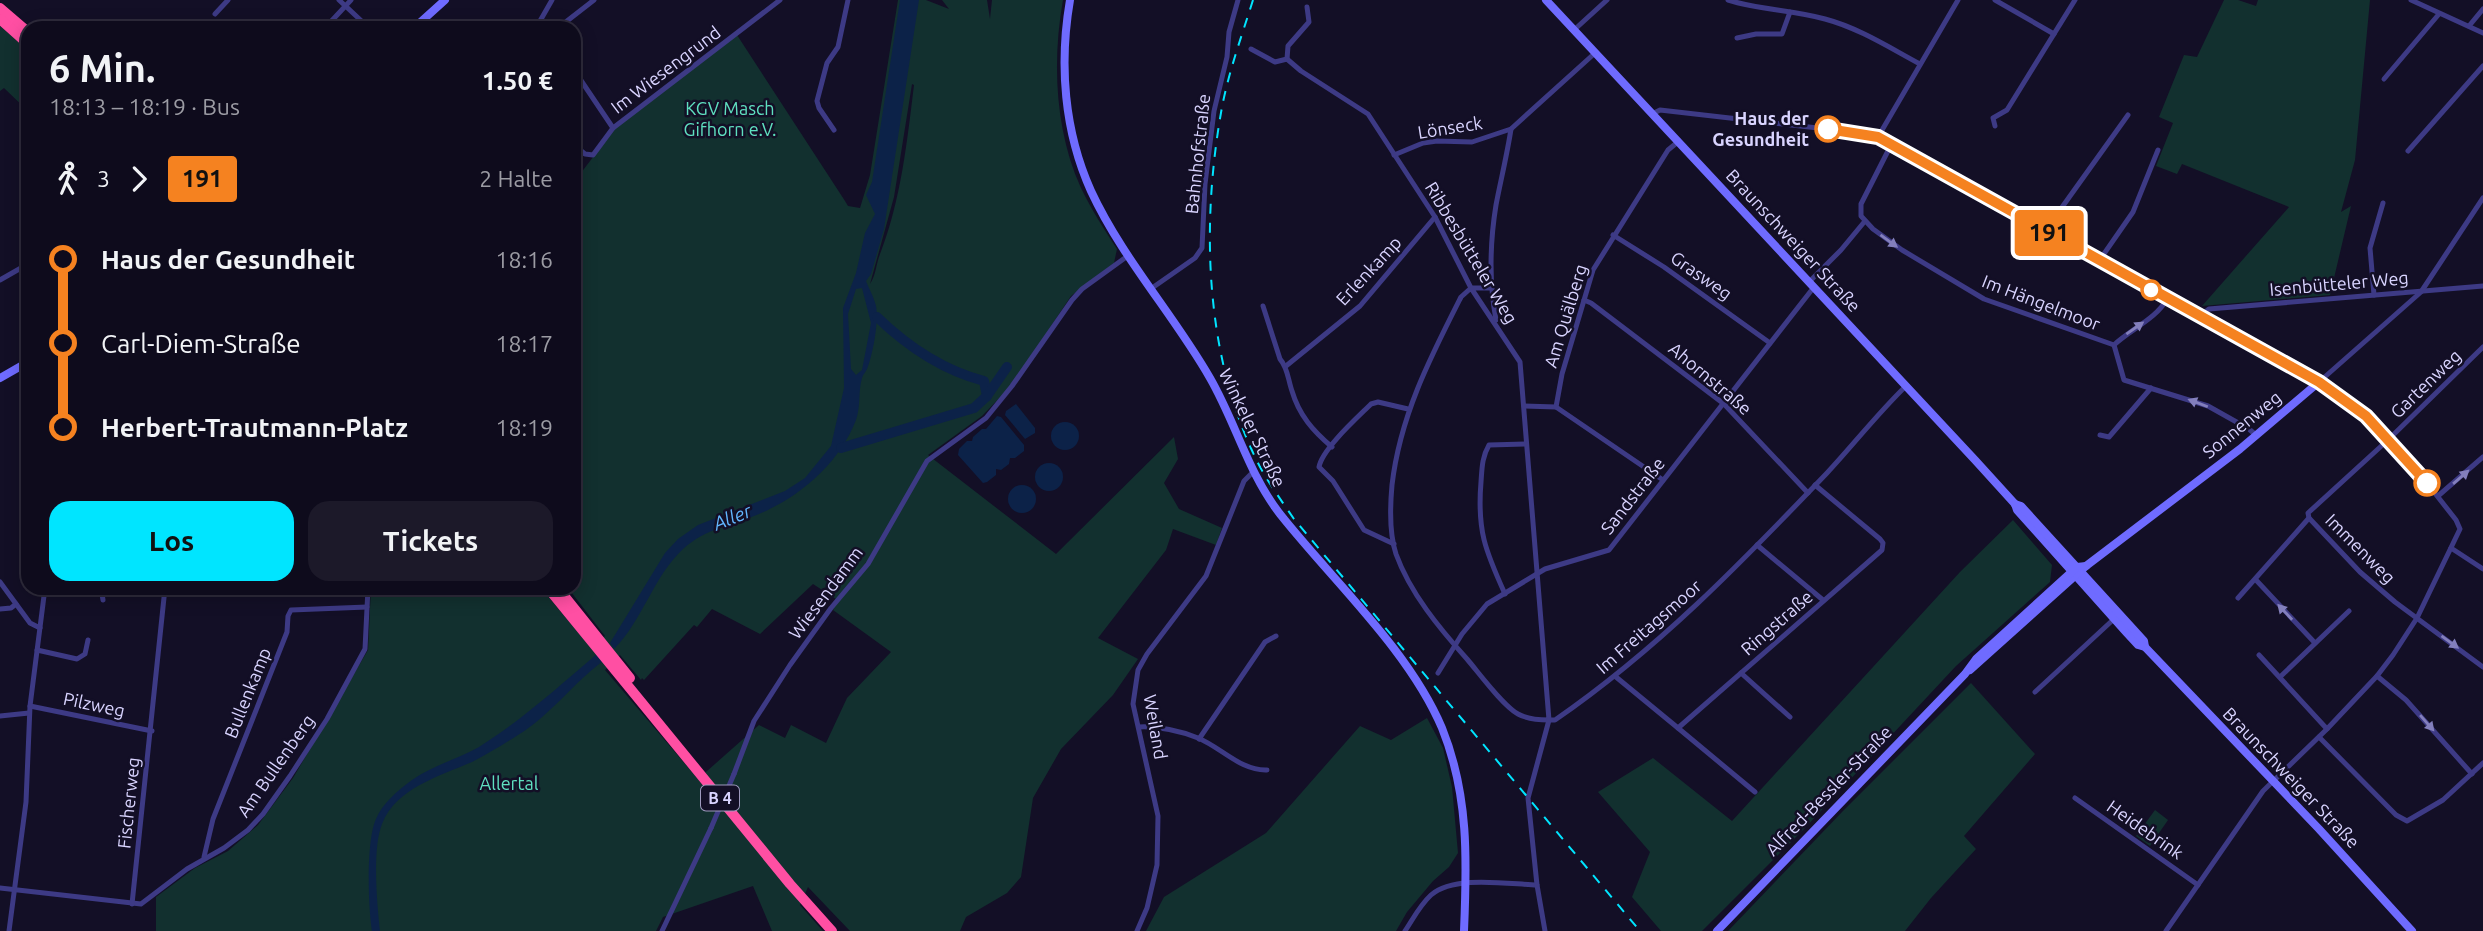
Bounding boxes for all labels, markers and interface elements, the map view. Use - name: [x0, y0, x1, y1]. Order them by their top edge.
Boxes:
- street label: Im Wiesengrund: [607, 22, 724, 117]
- text: 6 Min.: [49, 47, 155, 89]
- text: 1.50 €: [482, 66, 553, 95]
- street label: Bahnhofstraße: [1181, 93, 1213, 215]
- text: 18:13 – 18:19 · Bus: [49, 94, 240, 119]
- park label: KGV Masch Gifhorn e.V.: [683, 98, 777, 139]
- place label: Haus der Gesundheit: [1712, 108, 1810, 149]
- street label: Lönseck: [1416, 112, 1484, 142]
- marker: Haus der Gesundheit: [1815, 116, 1841, 142]
- icon: walk: [49, 160, 87, 198]
- icon: forward: [120, 160, 158, 198]
- text: 191: [182, 165, 223, 192]
- street label: Braunschweiger Straße: [1723, 165, 1865, 316]
- text: 3: [97, 166, 110, 191]
- text: 2 Halte: [479, 166, 553, 191]
- street label: Ribbesbütteler Weg: [1422, 178, 1522, 327]
- line badge: 191: [2009, 210, 2089, 256]
- text: 191: [2029, 219, 2069, 246]
- street label: Erlenkamp: [1332, 232, 1405, 309]
- one-way arrow: [1880, 234, 1899, 248]
- text: Haus der Gesundheit: [101, 245, 355, 274]
- text: 18:16: [495, 247, 553, 272]
- street label: Grasweg: [1667, 247, 1736, 303]
- street label: Am Quälberg: [1540, 262, 1591, 370]
- street label: Isenbütteler Weg: [2268, 267, 2409, 299]
- street label: Im Hängelmoor: [1980, 270, 2103, 334]
- unlabelled marker: [2141, 280, 2161, 300]
- one-way arrow: [2126, 321, 2144, 335]
- text: Carl-Diem-Straße: [101, 329, 301, 358]
- text: 18:17: [495, 331, 553, 356]
- street label: Ahornstraße: [1665, 338, 1756, 418]
- street label: Gartenweg: [2386, 345, 2464, 422]
- street label: Winkeler Straße: [1216, 365, 1290, 490]
- street label: Sonnenweg: [2198, 387, 2285, 462]
- one-way arrow: [2187, 397, 2208, 408]
- text: Herbert-Trautmann-Platz: [101, 413, 408, 442]
- text: 18:19: [495, 415, 553, 440]
- street label: Sandstraße: [1596, 453, 1668, 537]
- one-way arrow: [2452, 469, 2469, 485]
- unlabelled marker: [2414, 470, 2440, 496]
- water label: Aller: [709, 499, 755, 535]
- button: Los: [49, 501, 294, 581]
- button: Tickets: [308, 501, 553, 581]
- street label: Immenweg: [2322, 509, 2400, 587]
- street label: Wiesendamm: [784, 542, 866, 642]
- street label: Im Freitagsmoor: [1592, 575, 1705, 677]
- street label: Ringstraße: [1737, 586, 1816, 659]
- one-way arrow: [2277, 603, 2293, 621]
- one-way arrow: [2441, 635, 2459, 649]
- street label: Bullenkamp: [220, 644, 274, 741]
- street label: Pilzweg: [62, 688, 127, 720]
- street label: Weiland: [1140, 693, 1172, 761]
- street label: Braunschweiger Straße: [2219, 703, 2364, 852]
- street label: Am Bullenberg: [232, 710, 318, 820]
- one-way arrow: [2419, 714, 2434, 731]
- street label: Alfred-Bessler-Straße: [1761, 721, 1895, 859]
- street label: Fischerweg: [113, 756, 143, 850]
- park label: Allertal: [480, 773, 539, 793]
- road number: B 4: [701, 786, 739, 810]
- street label: Heidebrink: [2104, 796, 2188, 863]

